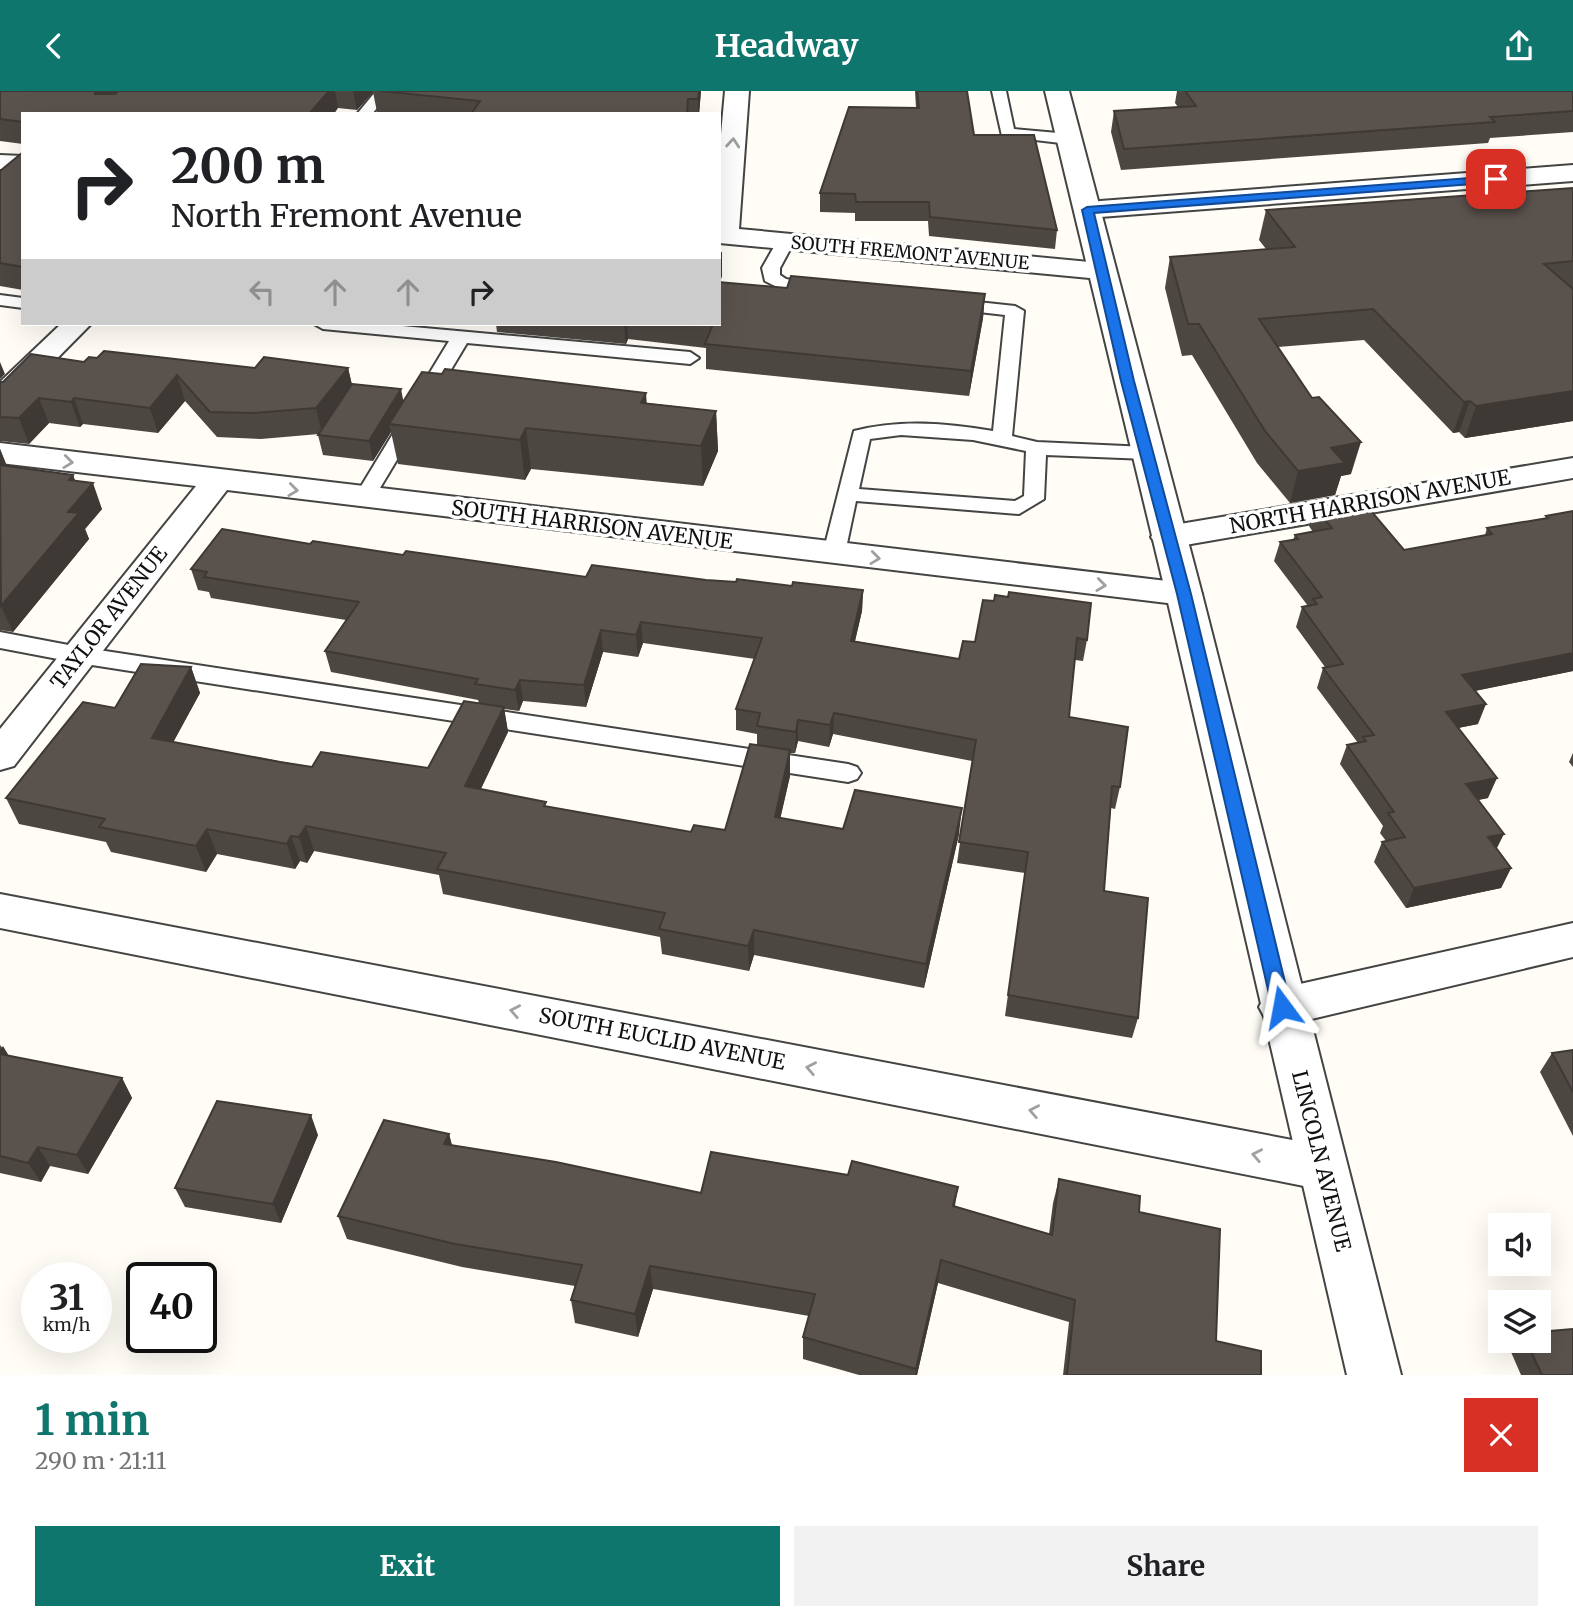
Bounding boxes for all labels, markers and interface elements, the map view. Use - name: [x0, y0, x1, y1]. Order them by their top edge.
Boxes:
- text: Headway: [714, 26, 859, 66]
- icon: back: [35, 27, 73, 65]
- icon: share: [1500, 27, 1538, 65]
- text: 200 m: [171, 135, 325, 196]
- one-way arrow: [725, 138, 740, 149]
- icon: right: [56, 140, 147, 231]
- pin: [1466, 149, 1526, 209]
- icon: arrive: [1477, 160, 1515, 198]
- text: North Fremont Avenue: [171, 196, 522, 236]
- street label: SOUTH FREMONT AVENUE: [790, 231, 1031, 274]
- icon: left: [243, 273, 281, 311]
- icon: ahead: [316, 273, 354, 311]
- icon: ahead: [389, 273, 427, 311]
- icon: right: [462, 273, 500, 311]
- one-way arrow: [62, 454, 74, 469]
- street label: NORTH HARRISON AVENUE: [1227, 463, 1513, 540]
- one-way arrow: [288, 482, 299, 497]
- street label: SOUTH HARRISON AVENUE: [450, 494, 735, 555]
- street label: TAYLOR AVENUE: [44, 540, 173, 695]
- one-way arrow: [869, 551, 881, 566]
- one-way arrow: [1095, 577, 1107, 592]
- position arrow: [1245, 970, 1319, 1044]
- street label: SOUTH EUCLID AVENUE: [537, 1001, 788, 1076]
- one-way arrow: [509, 1004, 521, 1019]
- one-way arrow: [805, 1061, 817, 1076]
- street label: LINCOLN AVENUE: [1286, 1068, 1357, 1255]
- one-way arrow: [1028, 1105, 1040, 1120]
- one-way arrow: [1251, 1148, 1263, 1163]
- map controls: [1488, 1213, 1551, 1353]
- button: sound: [1488, 1213, 1551, 1276]
- speed limit sign: 40: [126, 1262, 217, 1353]
- text: 31: [49, 1276, 84, 1320]
- button: layers: [1488, 1290, 1551, 1353]
- text: km/h: [43, 1313, 90, 1336]
- text: 1 min: [35, 1394, 149, 1446]
- button: close: [1464, 1398, 1538, 1472]
- text: 290 m · 21:11: [35, 1446, 166, 1475]
- button: Exit: [35, 1526, 780, 1606]
- button: Share: [794, 1526, 1538, 1606]

